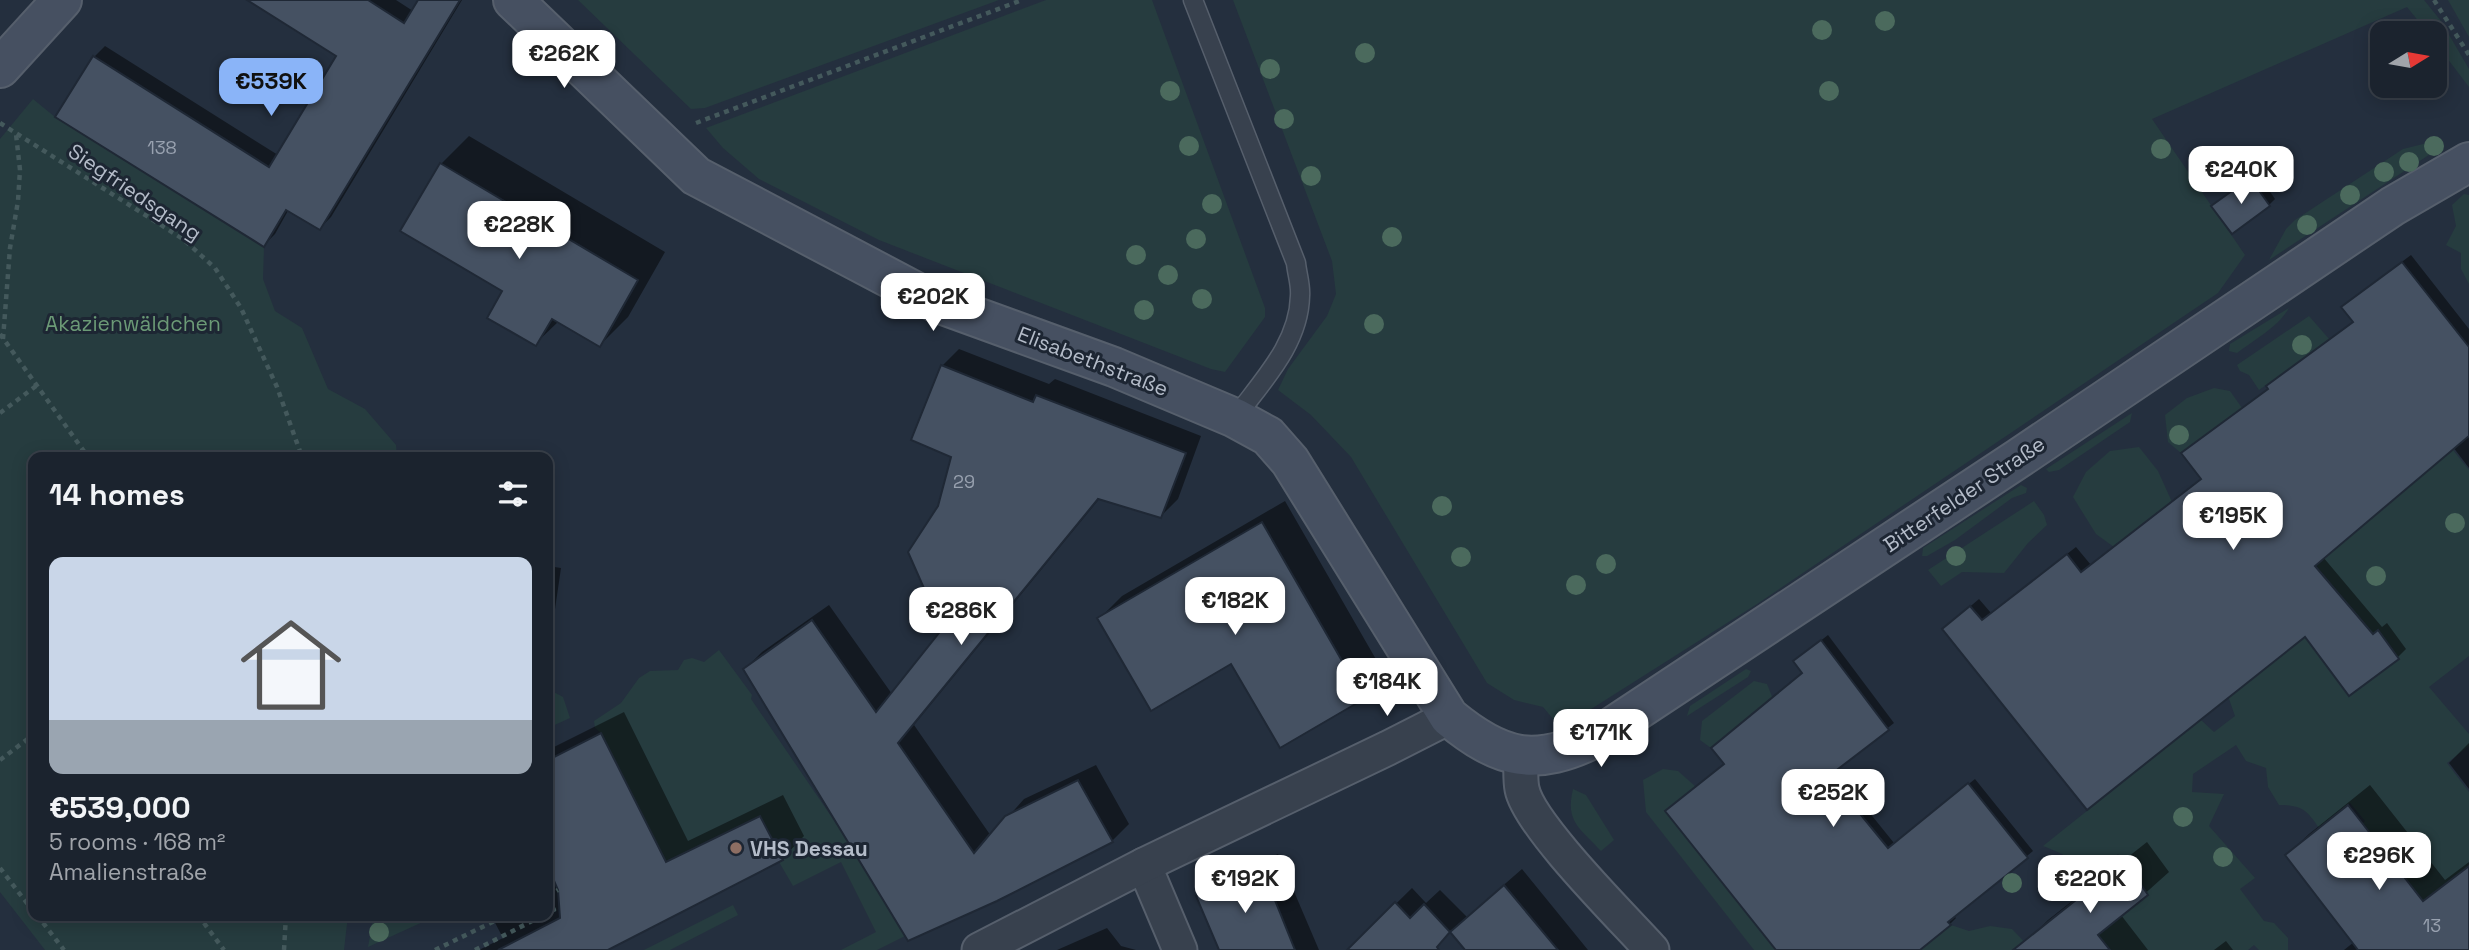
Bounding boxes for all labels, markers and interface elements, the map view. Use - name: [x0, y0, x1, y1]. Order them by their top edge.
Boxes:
- north arrow: [2370, 21, 2446, 98]
- map controls: [2370, 21, 2447, 98]
- pin: €262K: [515, 31, 613, 90]
- text: €262K: [528, 38, 600, 68]
- pin: €539K: [222, 58, 320, 118]
- text: €539K: [235, 66, 307, 96]
- house number: 138: [147, 136, 177, 159]
- street label: Siegfriedsgang: [63, 137, 207, 247]
- pin: €240K: [2192, 146, 2290, 206]
- text: €240K: [2205, 154, 2277, 184]
- pin: €228K: [470, 202, 568, 261]
- text: €228K: [483, 209, 555, 239]
- pin: €202K: [884, 274, 982, 333]
- text: €202K: [897, 281, 969, 311]
- park label: Akazienwäldchen: [45, 310, 221, 337]
- street label: Elisabethstraße: [1014, 320, 1172, 402]
- street label: Bitterfelder Straße: [1878, 430, 2050, 558]
- house number: 29: [953, 470, 975, 493]
- text: 14 homes: [49, 475, 185, 514]
- icon: filters: [494, 475, 532, 513]
- pin: €195K: [2184, 492, 2282, 552]
- text: €195K: [2199, 500, 2267, 530]
- pin: €182K: [1186, 578, 1284, 637]
- text: €182K: [1201, 585, 1269, 615]
- pin: €286K: [912, 588, 1010, 647]
- text: €286K: [925, 595, 997, 625]
- icon: home: [228, 602, 354, 728]
- pin: €184K: [1338, 658, 1436, 718]
- text: €184K: [1353, 666, 1421, 696]
- pin: €171K: [1552, 710, 1650, 769]
- text: €171K: [1569, 717, 1633, 747]
- pin: €252K: [1784, 770, 1882, 829]
- text: €252K: [1798, 777, 1868, 807]
- text: €539,000: [49, 788, 191, 827]
- text: 5 rooms · 168 m²: [49, 827, 226, 857]
- pin: €296K: [2330, 832, 2428, 892]
- place label: VHS Dessau: [750, 835, 868, 862]
- marker: VHS Dessau: [728, 840, 744, 856]
- text: €296K: [2343, 840, 2415, 870]
- pin: €192K: [1196, 856, 1294, 915]
- pin: €220K: [2041, 856, 2139, 915]
- text: Amalienstraße: [49, 857, 207, 887]
- text: €192K: [1211, 863, 1279, 893]
- text: €220K: [2054, 863, 2126, 893]
- house number: 13: [2423, 914, 2441, 937]

